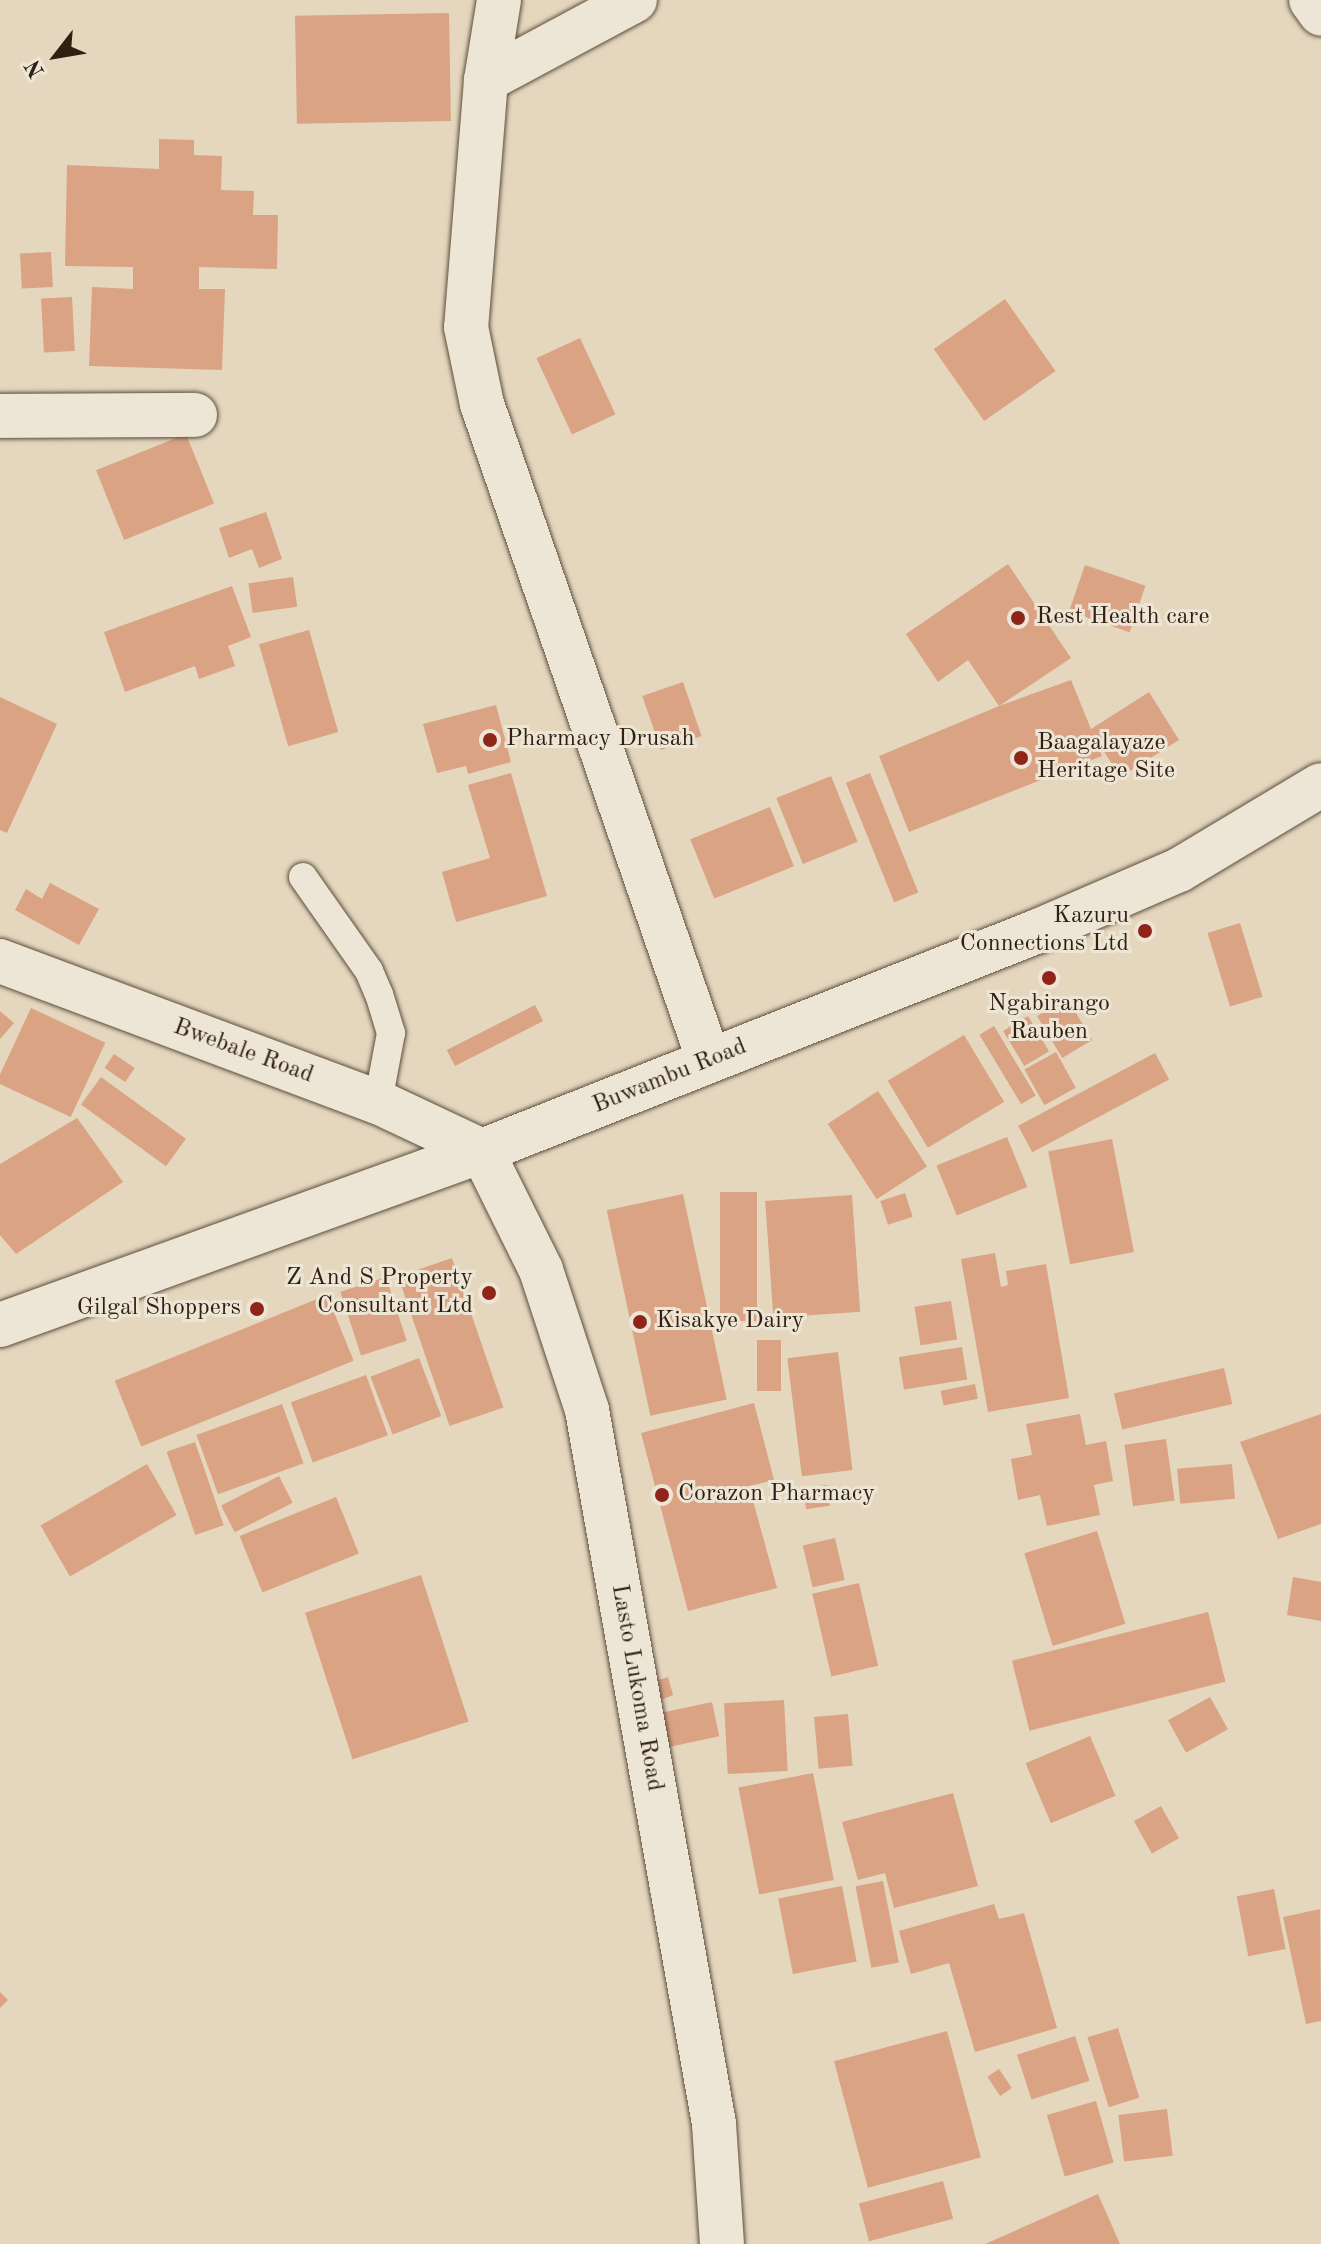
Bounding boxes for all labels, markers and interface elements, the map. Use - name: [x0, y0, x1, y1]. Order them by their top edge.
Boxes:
- north arrow: [16, 16, 96, 96]
- text: N: [22, 55, 49, 81]
- place label: Rest Health care: [1036, 604, 1209, 632]
- marker: Rest Health care: [1007, 607, 1029, 629]
- place label: Pharmacy Drusah: [506, 726, 695, 754]
- place label: Baagalayaze Heritage Site: [1037, 730, 1175, 786]
- marker: Pharmacy Drusah: [481, 731, 499, 749]
- marker: Baagalayaze Heritage Site: [1012, 749, 1030, 767]
- place label: Kazuru Connections Ltd: [960, 903, 1129, 959]
- marker: Kazuru Connections Ltd: [1136, 922, 1154, 940]
- marker: Ngabirango Rauben: [1040, 969, 1058, 987]
- place label: Ngabirango Rauben: [988, 991, 1110, 1047]
- street label: Bwebale Road: [169, 1013, 317, 1091]
- street label: Buwambu Road: [589, 1033, 751, 1121]
- place label: Z And S Property Consultant Ltd: [286, 1265, 473, 1321]
- marker: Z And S Property Consultant Ltd: [480, 1284, 498, 1302]
- place label: Gilgal Shoppers: [77, 1295, 241, 1323]
- marker: Gilgal Shoppers: [248, 1300, 266, 1318]
- place label: Kisakye Dairy: [656, 1308, 804, 1336]
- marker: Kisakye Dairy: [631, 1313, 649, 1331]
- place label: Corazon Pharmacy: [678, 1481, 875, 1509]
- marker: Corazon Pharmacy: [653, 1486, 671, 1504]
- street label: Lasto Lukoma Road: [604, 1582, 668, 1794]

